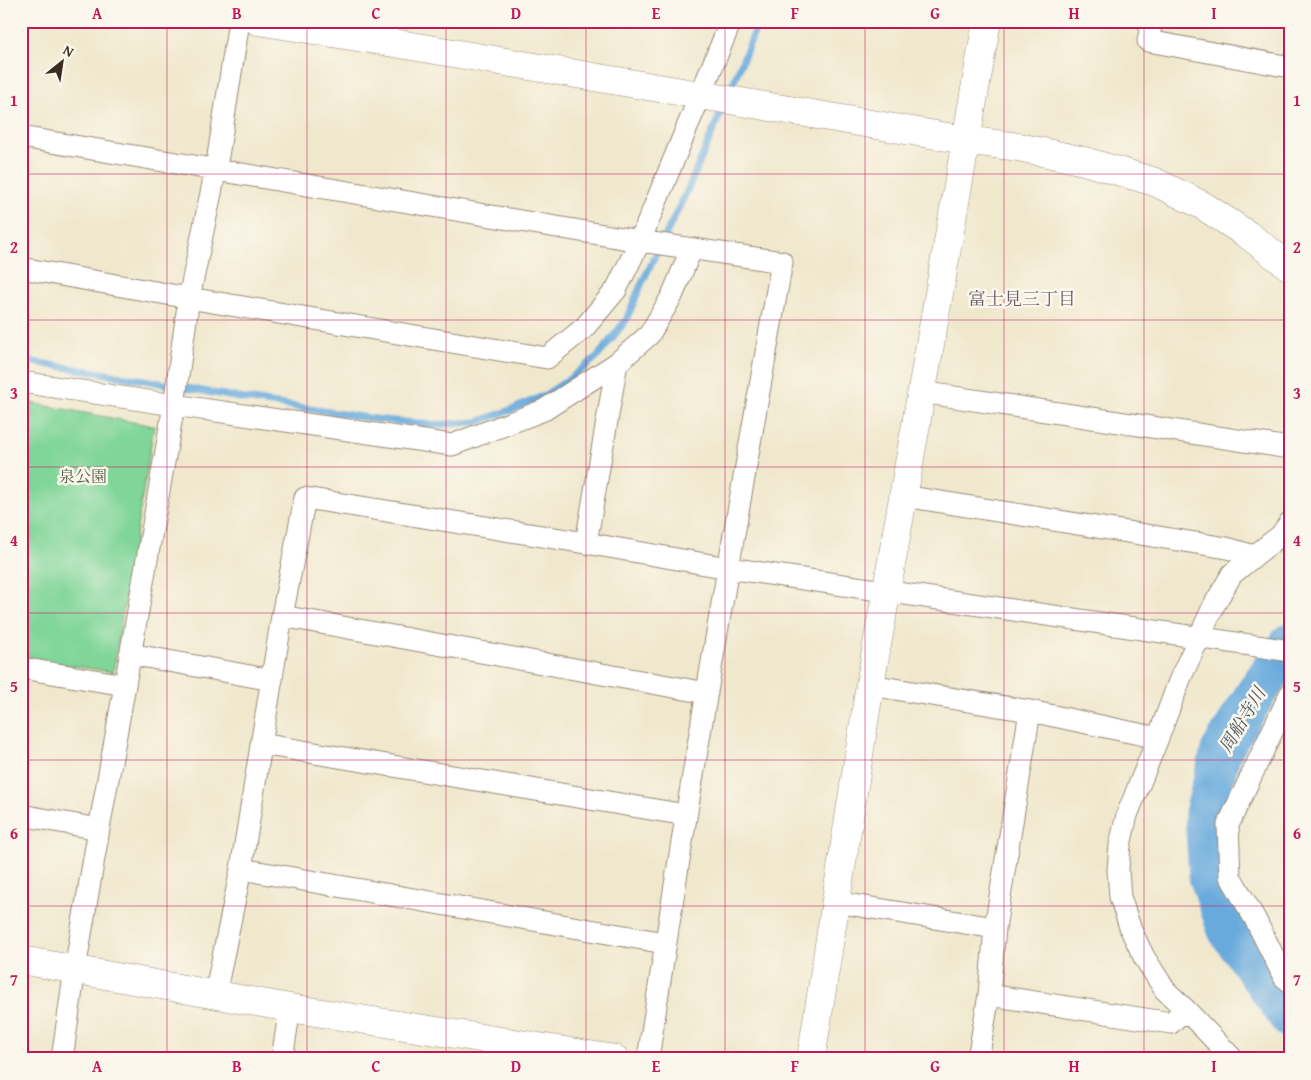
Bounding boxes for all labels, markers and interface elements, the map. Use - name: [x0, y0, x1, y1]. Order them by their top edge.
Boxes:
- text: A: [92, 1, 103, 25]
- text: B: [232, 1, 242, 25]
- text: C: [371, 1, 381, 25]
- text: D: [511, 1, 521, 25]
- text: E: [652, 1, 661, 25]
- text: F: [791, 1, 799, 25]
- text: G: [930, 1, 940, 25]
- text: H: [1068, 1, 1080, 25]
- text: I: [1211, 1, 1217, 25]
- north arrow: [38, 38, 88, 88]
- text: N: [59, 40, 78, 62]
- text: 1: [10, 88, 18, 112]
- text: 1: [1293, 88, 1301, 112]
- text: 2: [10, 235, 18, 259]
- text: 2: [1293, 235, 1301, 259]
- district label: 富士見三丁目: [968, 285, 1076, 312]
- text: 3: [10, 381, 18, 405]
- text: 3: [1293, 381, 1301, 405]
- park label: 泉公園: [59, 464, 107, 488]
- text: 4: [10, 528, 18, 552]
- text: 4: [1293, 528, 1301, 552]
- text: 5: [10, 674, 18, 698]
- text: 5: [1293, 674, 1301, 698]
- water label: 周船寺川: [1212, 680, 1273, 758]
- text: 6: [10, 821, 18, 845]
- text: 6: [1293, 821, 1301, 845]
- text: 7: [10, 967, 18, 991]
- text: 7: [1293, 967, 1301, 991]
- text: A: [92, 1054, 103, 1078]
- text: B: [232, 1054, 242, 1078]
- text: C: [371, 1054, 381, 1078]
- text: D: [511, 1054, 521, 1078]
- text: E: [652, 1054, 661, 1078]
- text: F: [791, 1054, 799, 1078]
- text: G: [930, 1054, 940, 1078]
- text: H: [1068, 1054, 1080, 1078]
- text: I: [1211, 1054, 1217, 1078]

